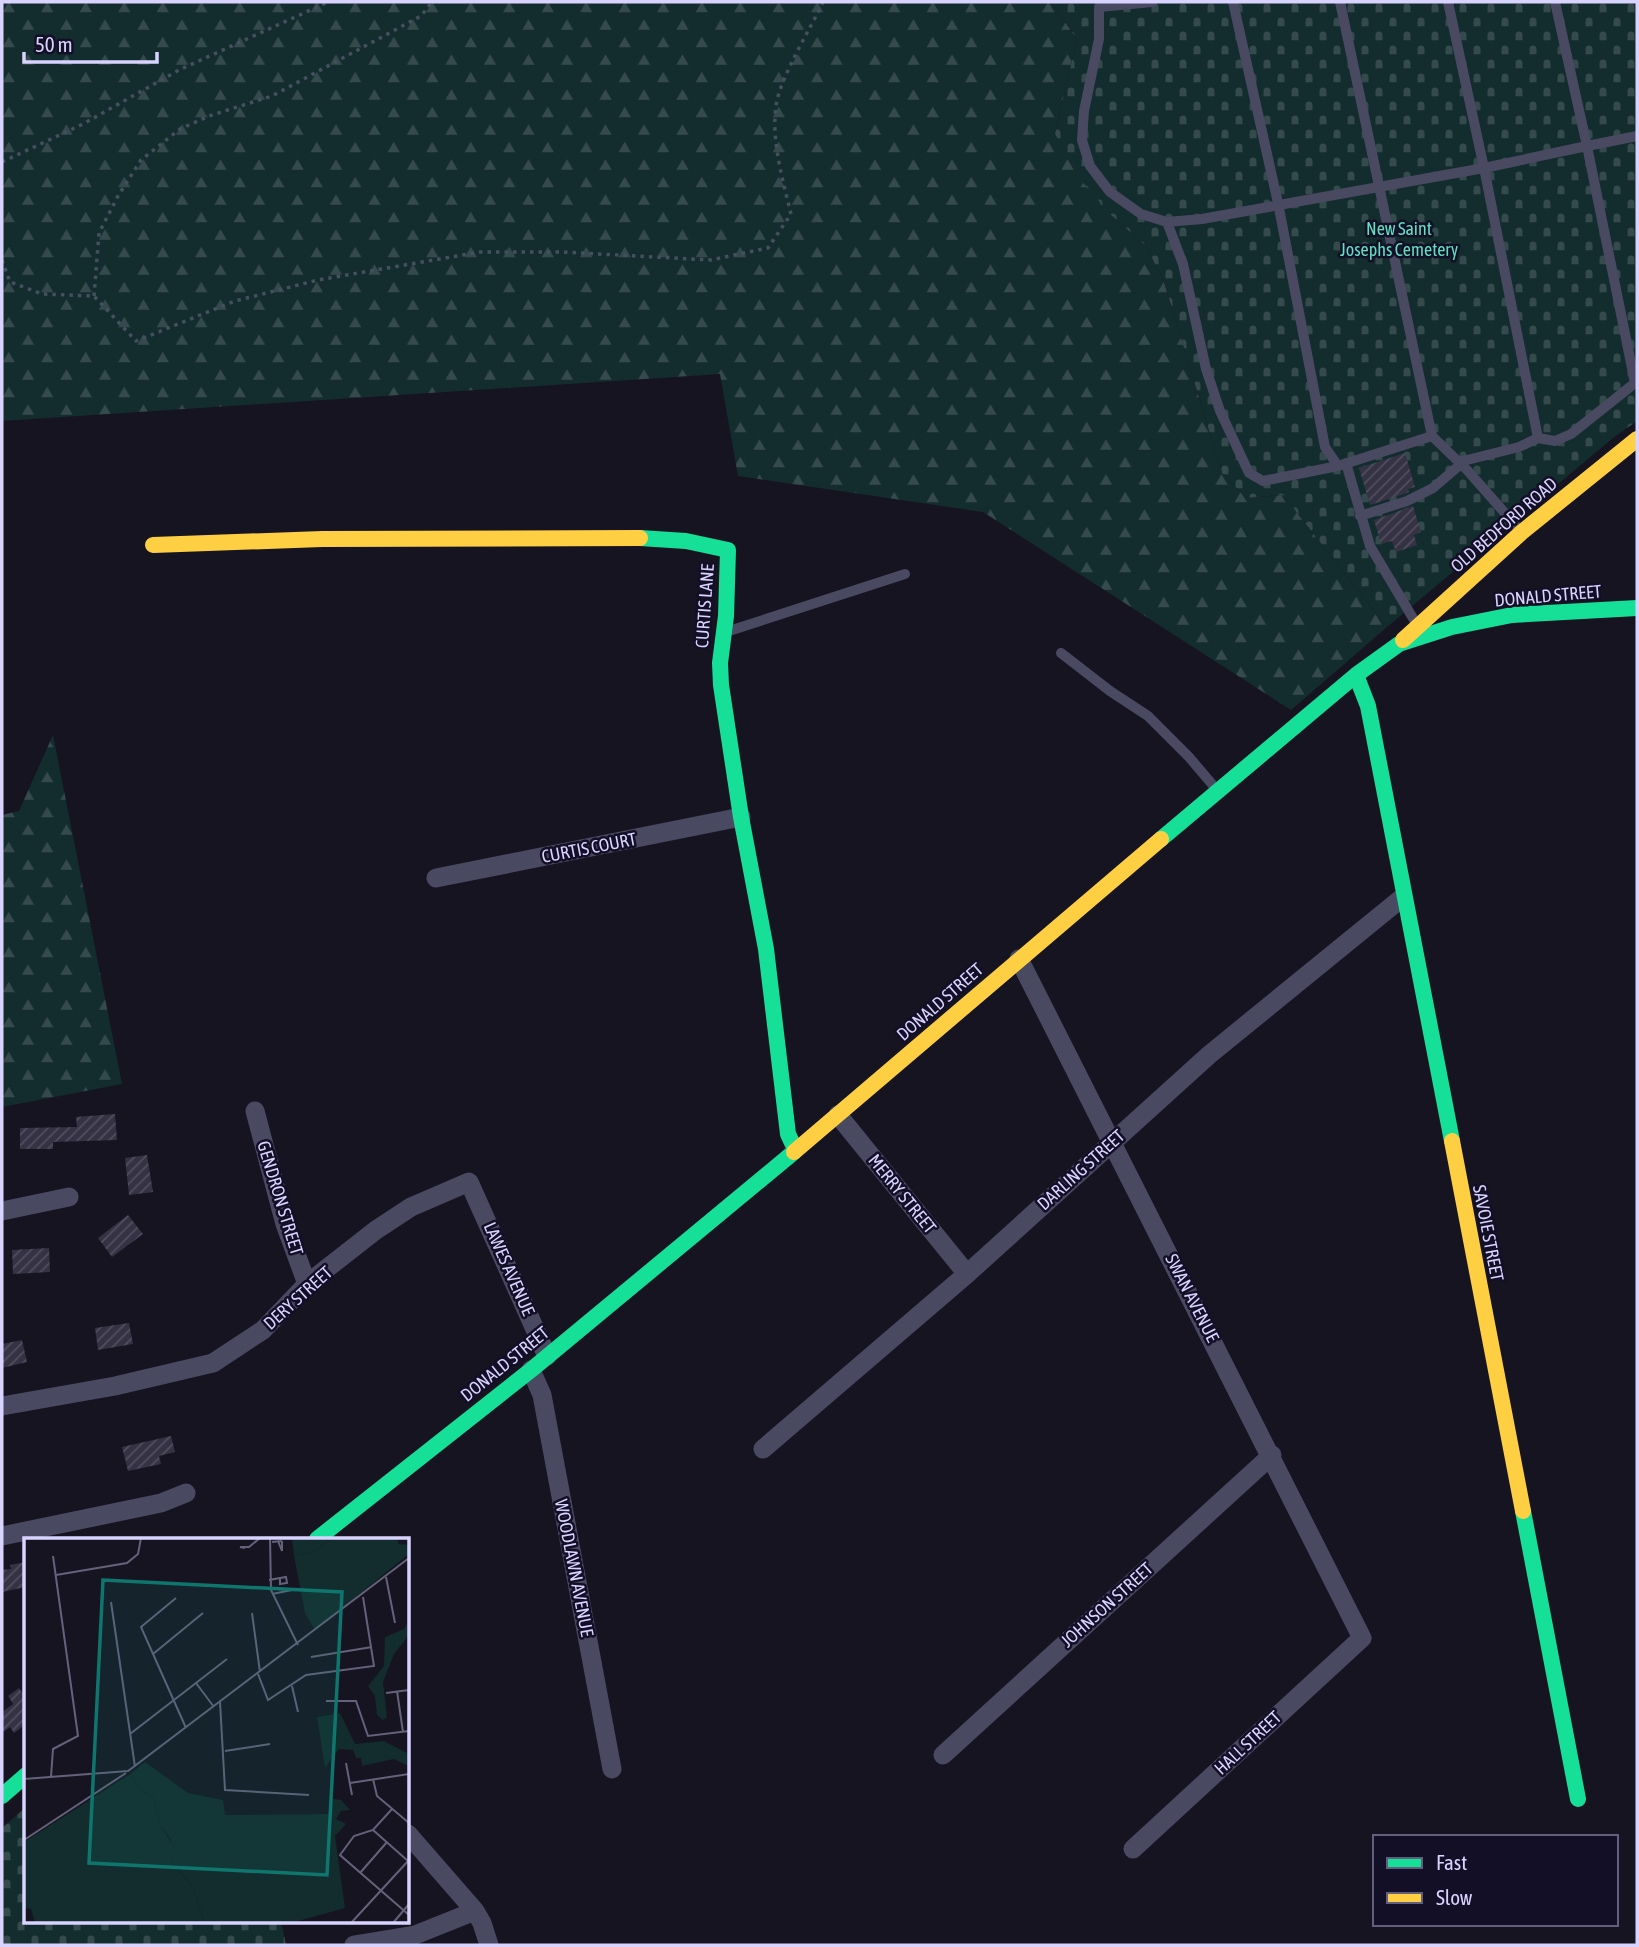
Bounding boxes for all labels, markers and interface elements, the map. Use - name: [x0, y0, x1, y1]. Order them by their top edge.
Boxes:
- scale bar: [24, 21, 158, 65]
- text: 50 m: [35, 32, 73, 56]
- park label: New Saint Josephs Cemetery: [1340, 218, 1458, 260]
- street label: OLD BEDFORD ROAD: [1446, 473, 1561, 576]
- street label: CURTIS LANE: [691, 563, 718, 649]
- street label: DONALD STREET: [1494, 580, 1602, 611]
- street label: CURTIS COURT: [540, 828, 638, 867]
- street label: DONALD STREET: [892, 958, 987, 1045]
- street label: DARLING STREET: [1033, 1125, 1129, 1214]
- street label: GENDRON STREET: [253, 1138, 308, 1257]
- street label: MERRY STREET: [864, 1150, 941, 1238]
- street label: SAVOIE STREET: [1469, 1183, 1508, 1283]
- street label: LAWES AVENUE: [480, 1219, 540, 1319]
- street label: SWAN AVENUE: [1161, 1250, 1224, 1346]
- street label: DERY STREET: [259, 1261, 336, 1334]
- street label: DONALD STREET: [456, 1322, 553, 1406]
- street label: WOODLAWN AVENUE: [551, 1497, 598, 1639]
- inset map: [24, 1538, 410, 1923]
- street label: JOHNSON STREET: [1056, 1558, 1157, 1651]
- street label: HALL STREET: [1210, 1706, 1285, 1779]
- legend: [1373, 1835, 1618, 1926]
- text: Fast: [1436, 1850, 1467, 1874]
- text: Slow: [1436, 1885, 1473, 1909]

